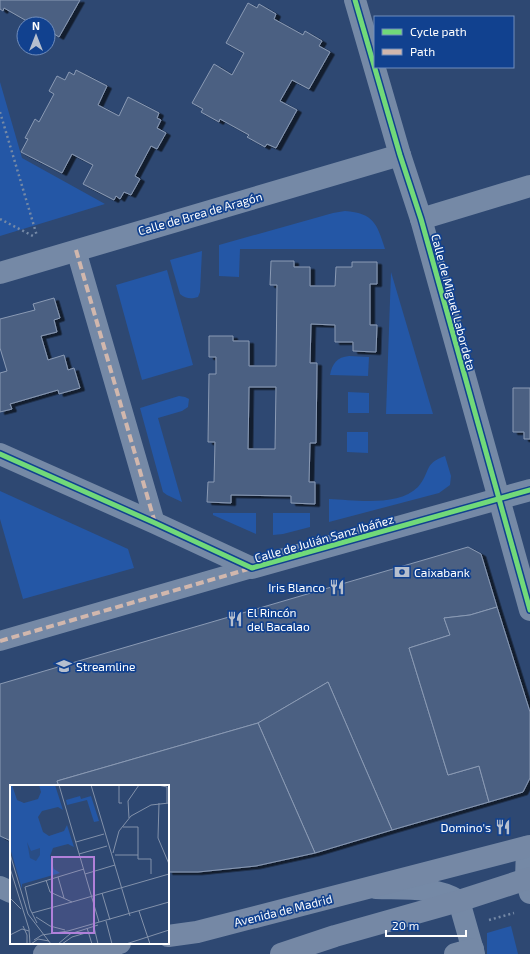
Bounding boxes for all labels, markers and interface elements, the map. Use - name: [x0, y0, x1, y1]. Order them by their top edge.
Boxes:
- north arrow: [16, 16, 56, 56]
- legend: [374, 16, 514, 68]
- text: N: [32, 19, 40, 32]
- text: Cycle path: [410, 24, 467, 38]
- text: Path: [410, 44, 435, 58]
- street label: Calle de Brea de Aragón: [136, 189, 264, 237]
- street label: Calle de Miguel Labordeta: [429, 232, 479, 372]
- street label: Calle de Julián Sanz Ibáñez: [253, 511, 395, 565]
- bank icon: Caixabank: [393, 563, 411, 581]
- place label: Caixabank: [414, 565, 470, 579]
- restaurant icon: Iris Blanco: [328, 578, 346, 596]
- place label: Iris Blanco: [268, 580, 325, 594]
- place label: El Rincón del Bacalao: [247, 605, 310, 633]
- restaurant icon: El Rincón del Bacalao: [226, 610, 244, 628]
- school or university icon: Streamline: [55, 657, 73, 675]
- place label: Streamline: [76, 659, 135, 673]
- inset map: [10, 785, 169, 944]
- restaurant icon: Domino's: [494, 818, 512, 836]
- place label: Domino's: [441, 820, 491, 834]
- street label: Avenida de Madrid: [232, 891, 334, 929]
- scale bar: [386, 912, 466, 938]
- text: 20 m: [392, 918, 419, 932]

